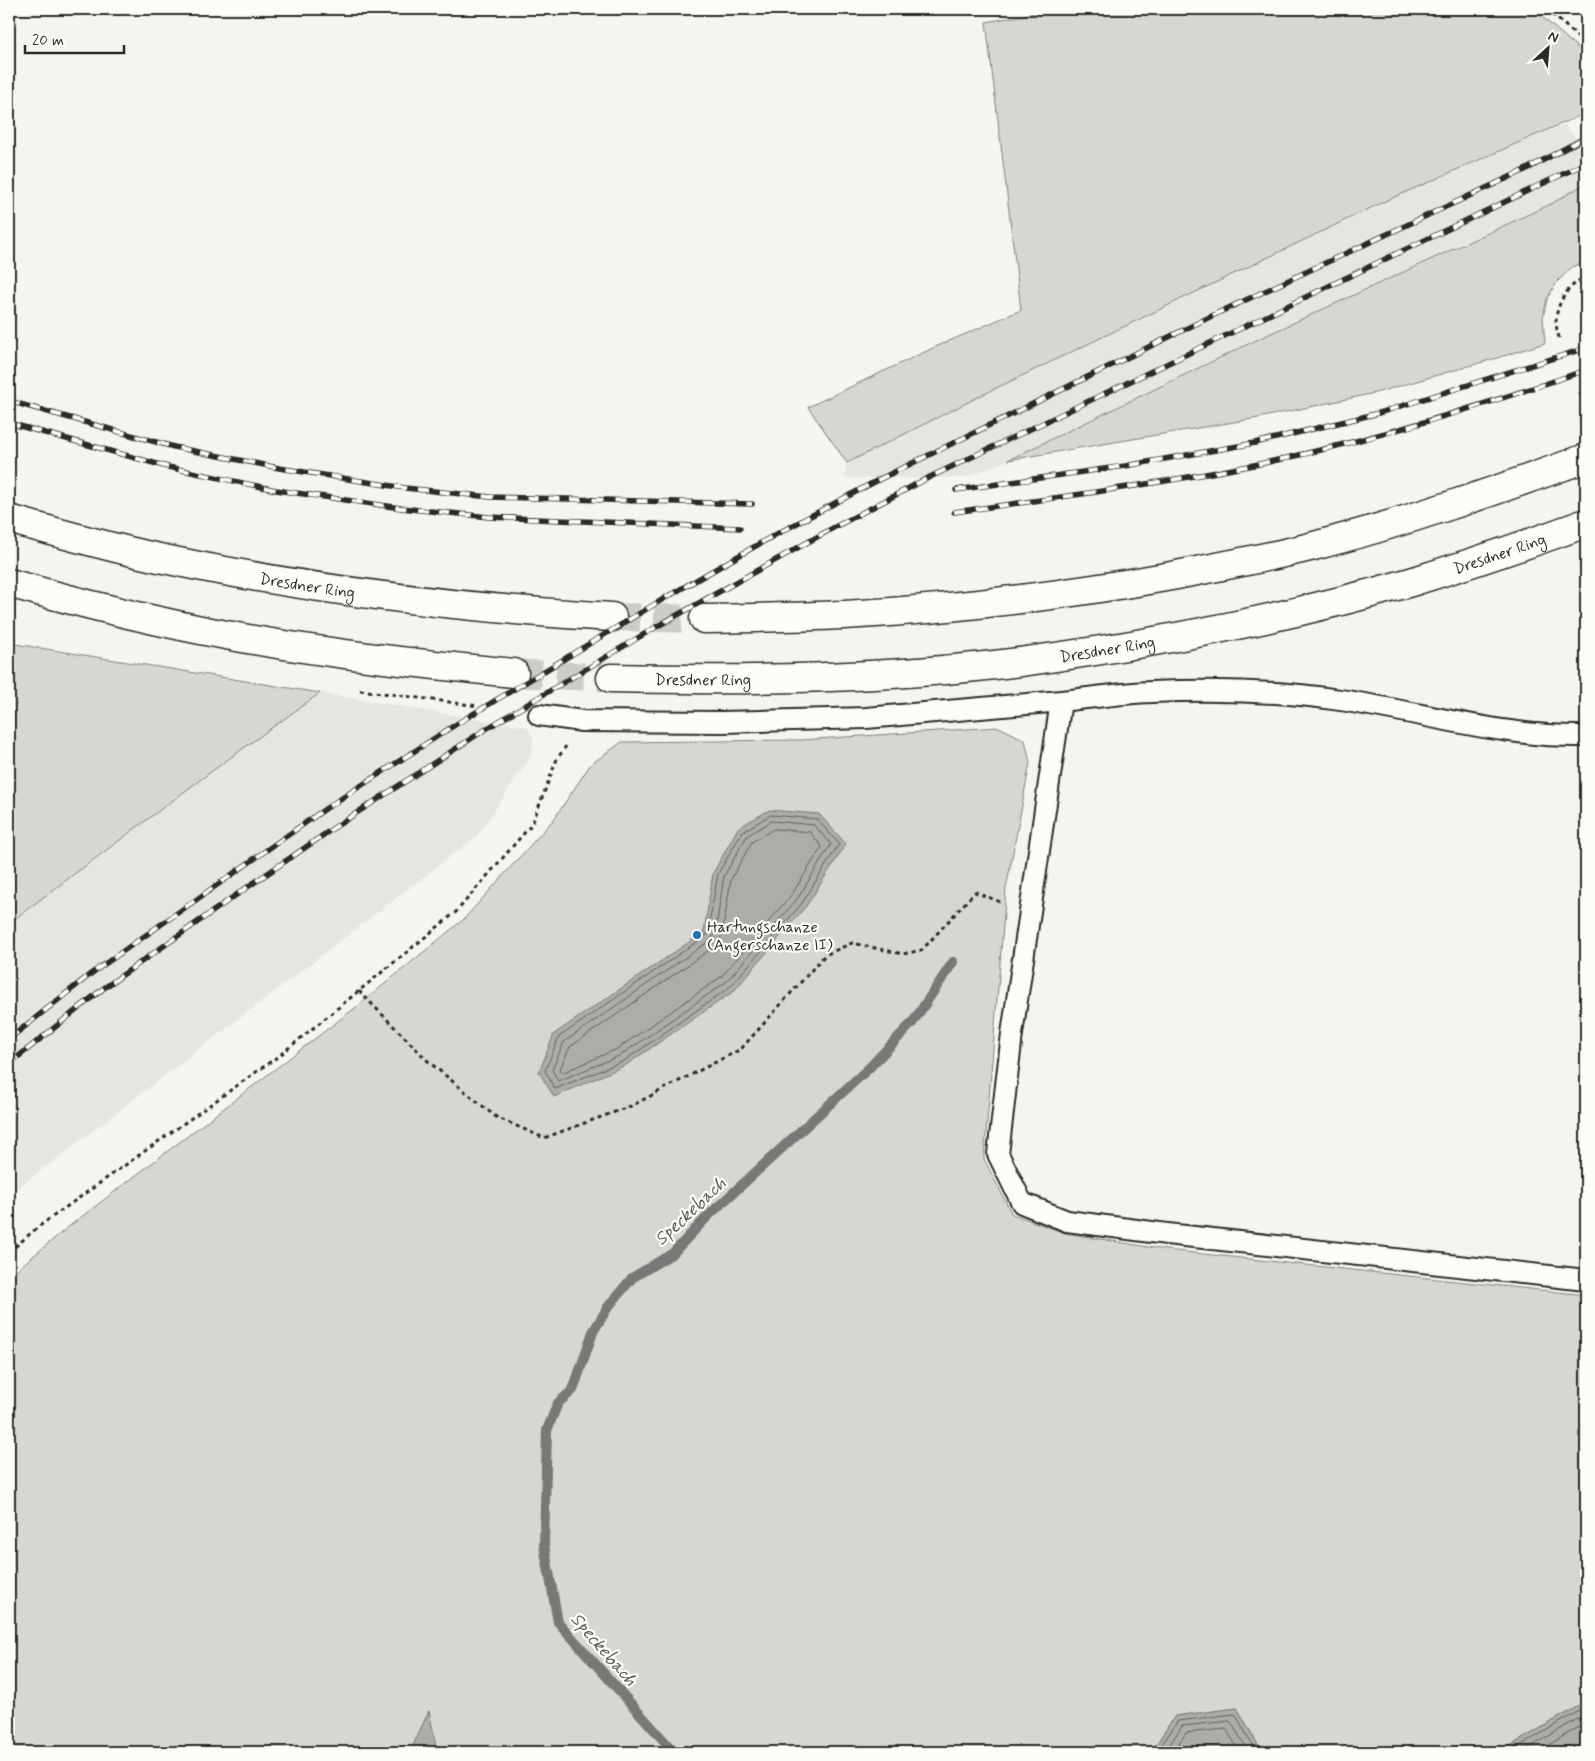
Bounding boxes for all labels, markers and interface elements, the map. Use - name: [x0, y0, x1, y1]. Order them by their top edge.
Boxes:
- scale bar: [25, 22, 124, 54]
- north arrow: [1522, 22, 1572, 72]
- text: N: [1545, 27, 1561, 47]
- text: 20 m: [32, 31, 64, 51]
- street label: Dresdner Ring: [1451, 529, 1549, 580]
- street label: Dresdner Ring: [258, 569, 356, 605]
- street label: Dresdner Ring: [1059, 632, 1157, 668]
- street label: Dresdner Ring: [655, 670, 751, 692]
- place label: Hartungschanze (Angerschanze II): [707, 917, 833, 957]
- marker: Hartungschanze (Angerschanze II): [691, 929, 703, 941]
- water label: Speckebach: [650, 1172, 732, 1251]
- water label: Speckebach: [565, 1608, 642, 1692]

